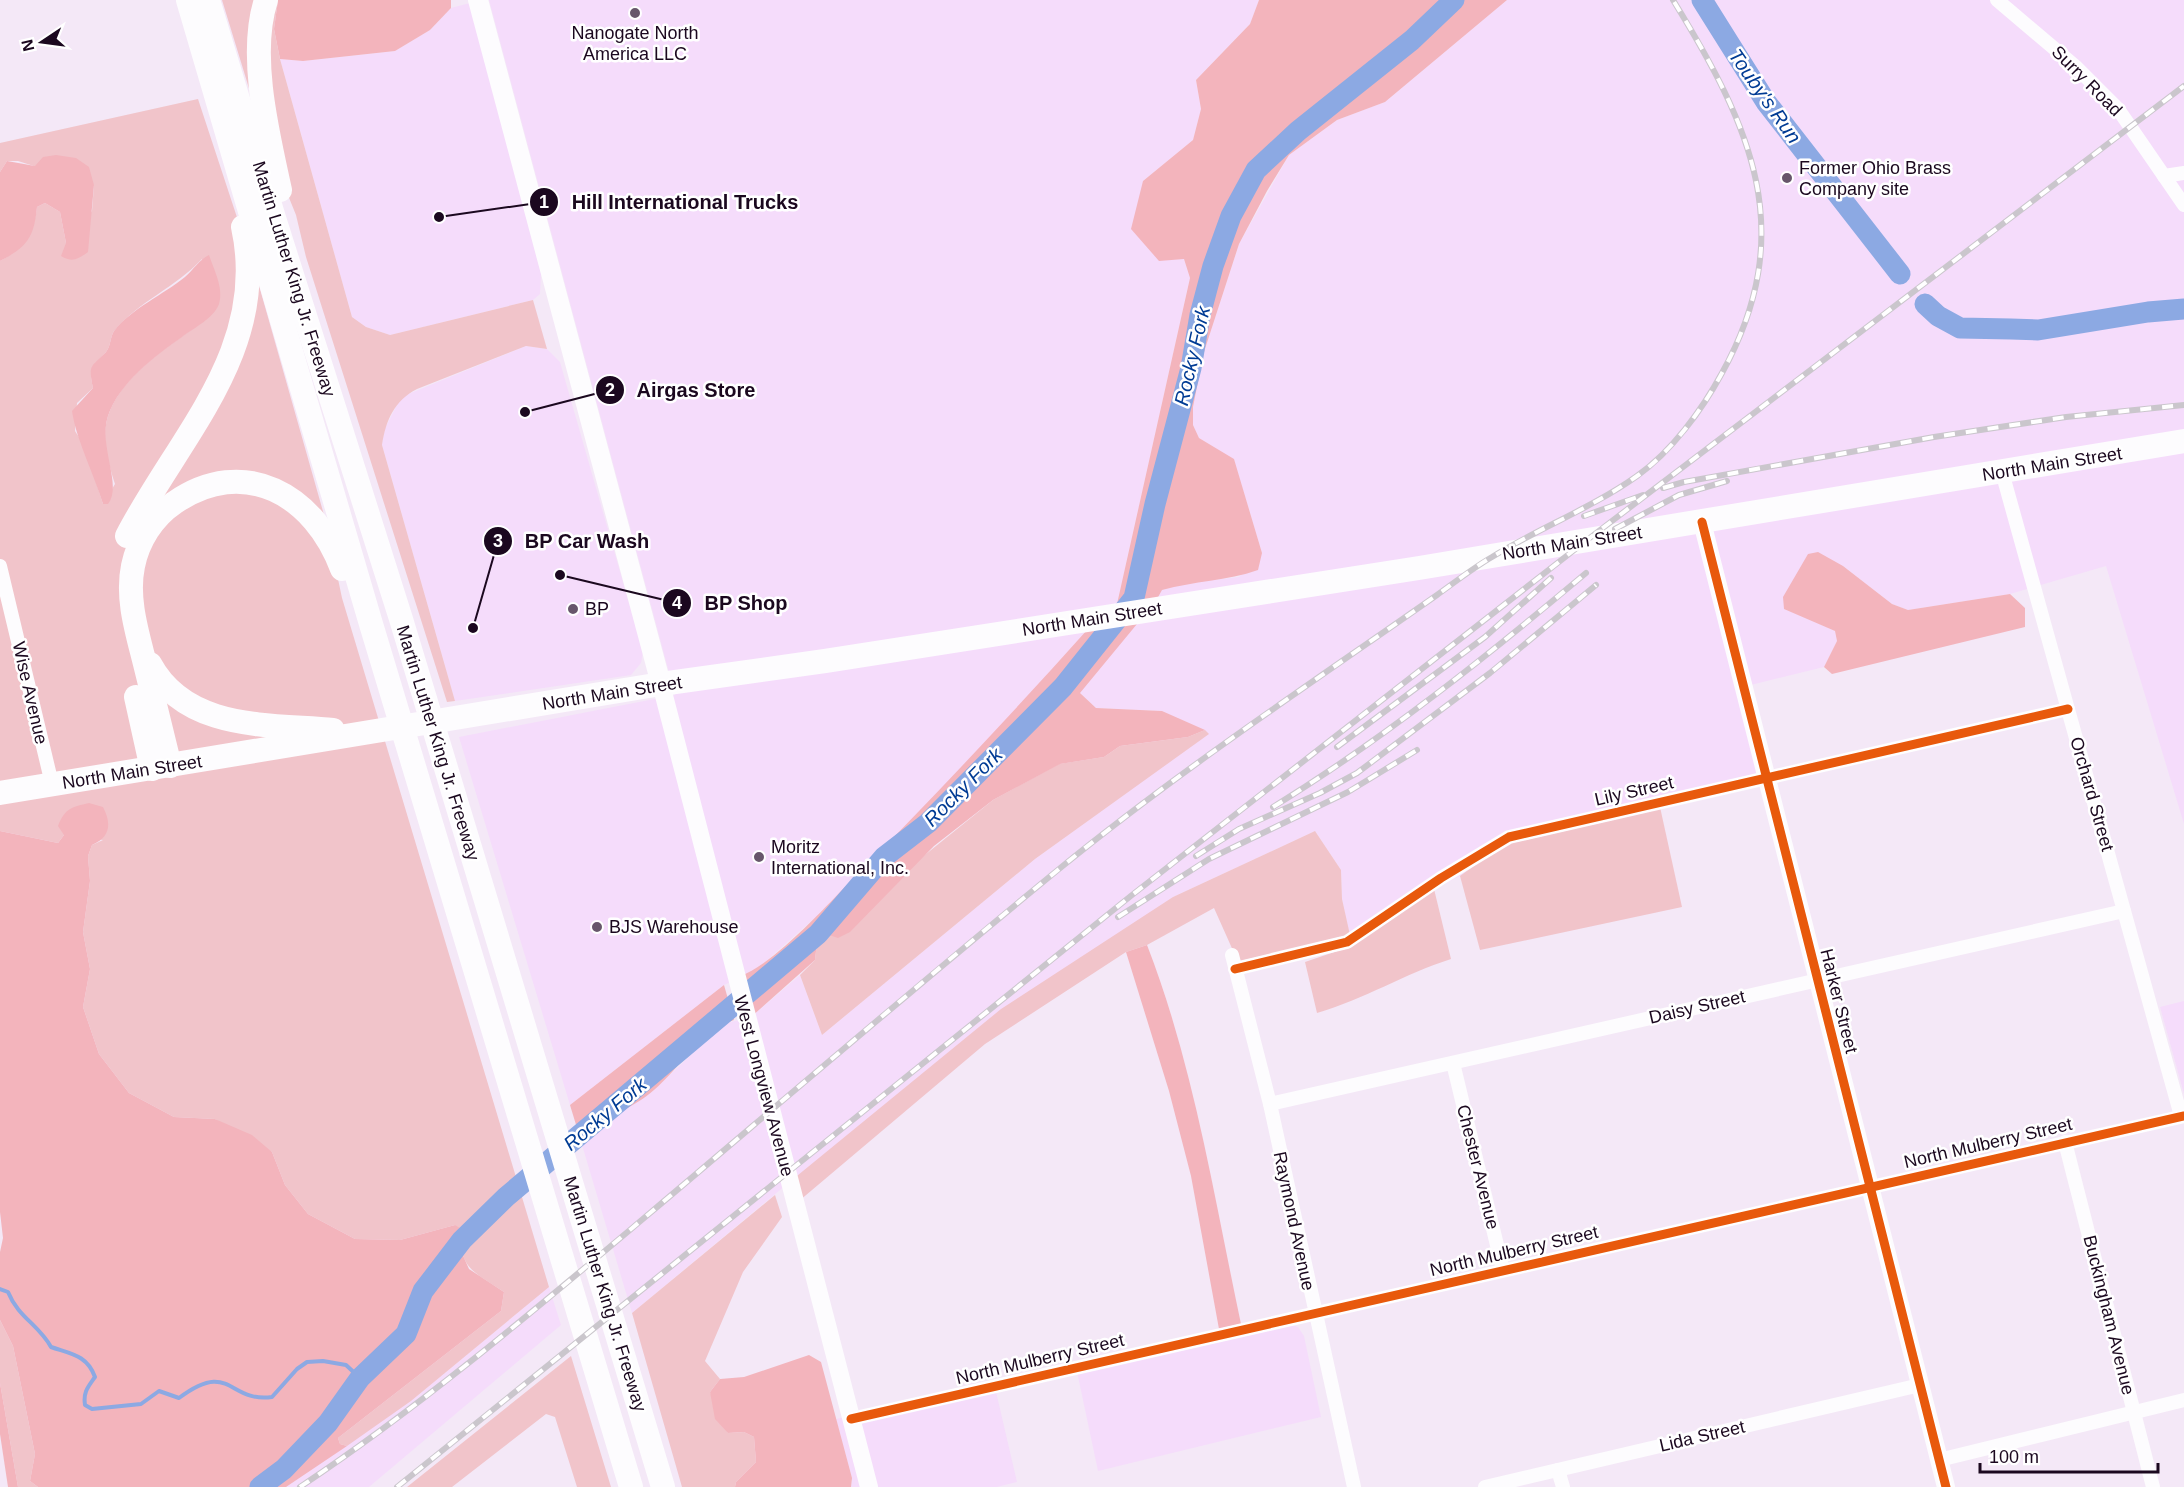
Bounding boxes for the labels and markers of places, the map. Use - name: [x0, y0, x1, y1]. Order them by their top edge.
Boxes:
- marker: Nanogate North America LLC: [628, 6, 642, 20]
- place label: Nanogate North America LLC: [571, 23, 699, 64]
- place label: Former Ohio Brass Company site: [1799, 158, 1951, 199]
- marker: Former Ohio Brass Company site: [1780, 171, 1794, 185]
- callout: Hill International Trucks: [529, 183, 810, 221]
- callout: Airgas Store: [595, 371, 767, 409]
- callout: BP Car Wash: [483, 522, 662, 560]
- callout: BP Shop: [662, 584, 799, 622]
- place label: BP: [585, 599, 609, 619]
- marker: BP: [566, 602, 580, 616]
- place label: Moritz International, Inc.: [771, 837, 909, 878]
- marker: Moritz International, Inc.: [752, 850, 766, 864]
- place label: BJS Warehouse: [609, 917, 738, 937]
- marker: BJS Warehouse: [590, 920, 604, 934]

